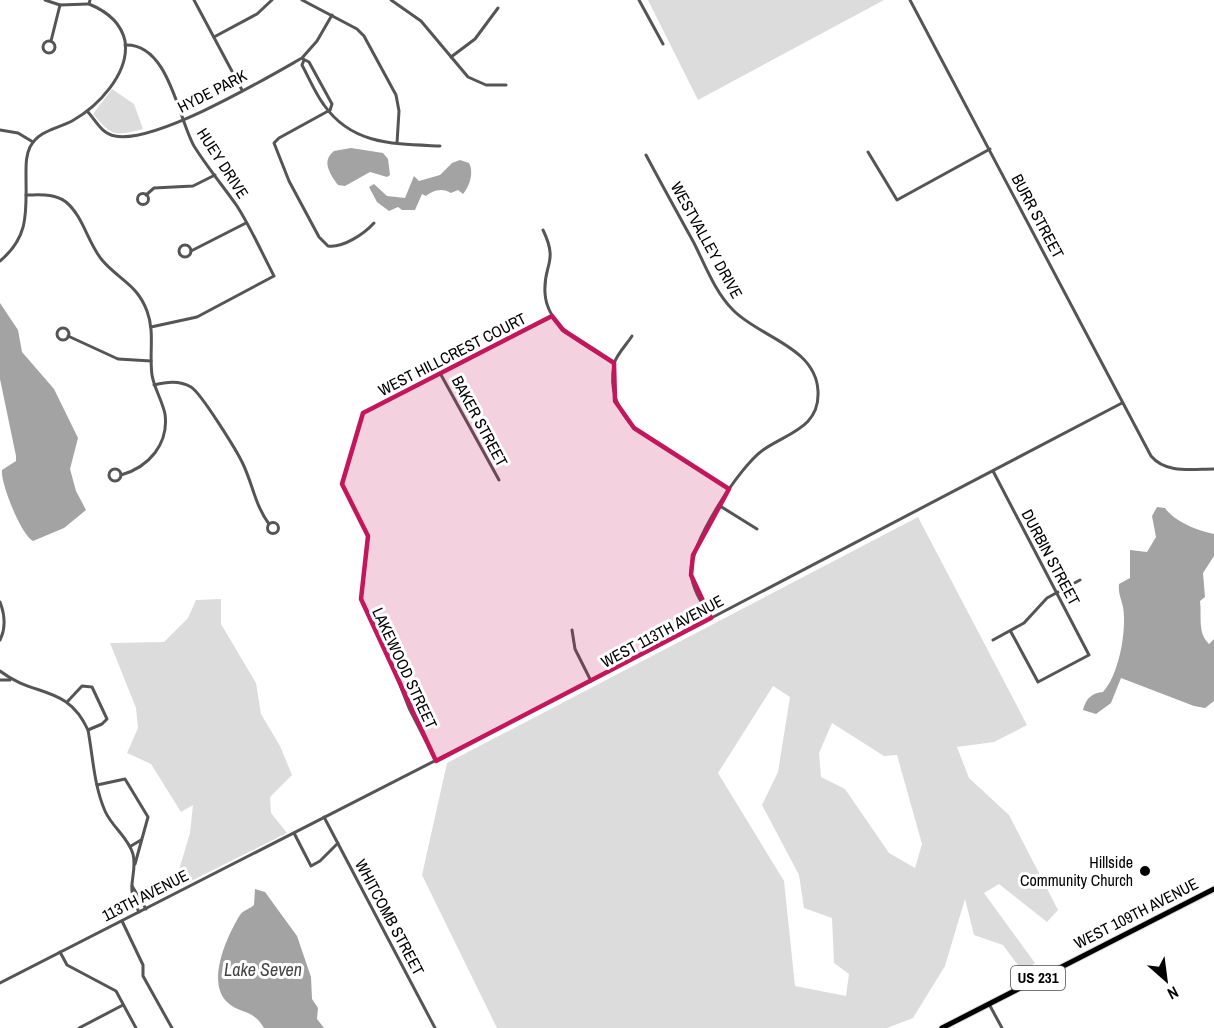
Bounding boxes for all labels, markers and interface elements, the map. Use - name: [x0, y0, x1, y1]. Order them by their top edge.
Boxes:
- street label: HYDE PARK: [174, 64, 251, 118]
- street label: HUEY DRIVE: [192, 123, 254, 203]
- street label: BURR STREET: [1007, 170, 1069, 262]
- street label: WESTVALLEY DRIVE: [666, 178, 748, 302]
- street label: WEST HILLCREST COURT: [374, 307, 530, 401]
- street label: BAKER STREET: [447, 372, 513, 470]
- street label: DURBIN STREET: [1016, 505, 1086, 609]
- street label: WEST 113TH AVENUE: [597, 589, 727, 673]
- street label: LAKEWOOD STREET: [367, 604, 443, 732]
- place label: Hillside Community Church: [1020, 851, 1133, 891]
- street label: WHITCOMB STREET: [350, 855, 430, 979]
- street label: 113TH AVENUE: [98, 864, 192, 926]
- marker: Hillside Community Church: [1138, 864, 1152, 878]
- street label: WEST 109TH AVENUE: [1070, 872, 1202, 954]
- north arrow: [1136, 950, 1196, 1010]
- water label: Lake Seven: [224, 957, 302, 982]
- road number: US 231: [1011, 966, 1065, 990]
- text: N: [1164, 981, 1182, 1005]

